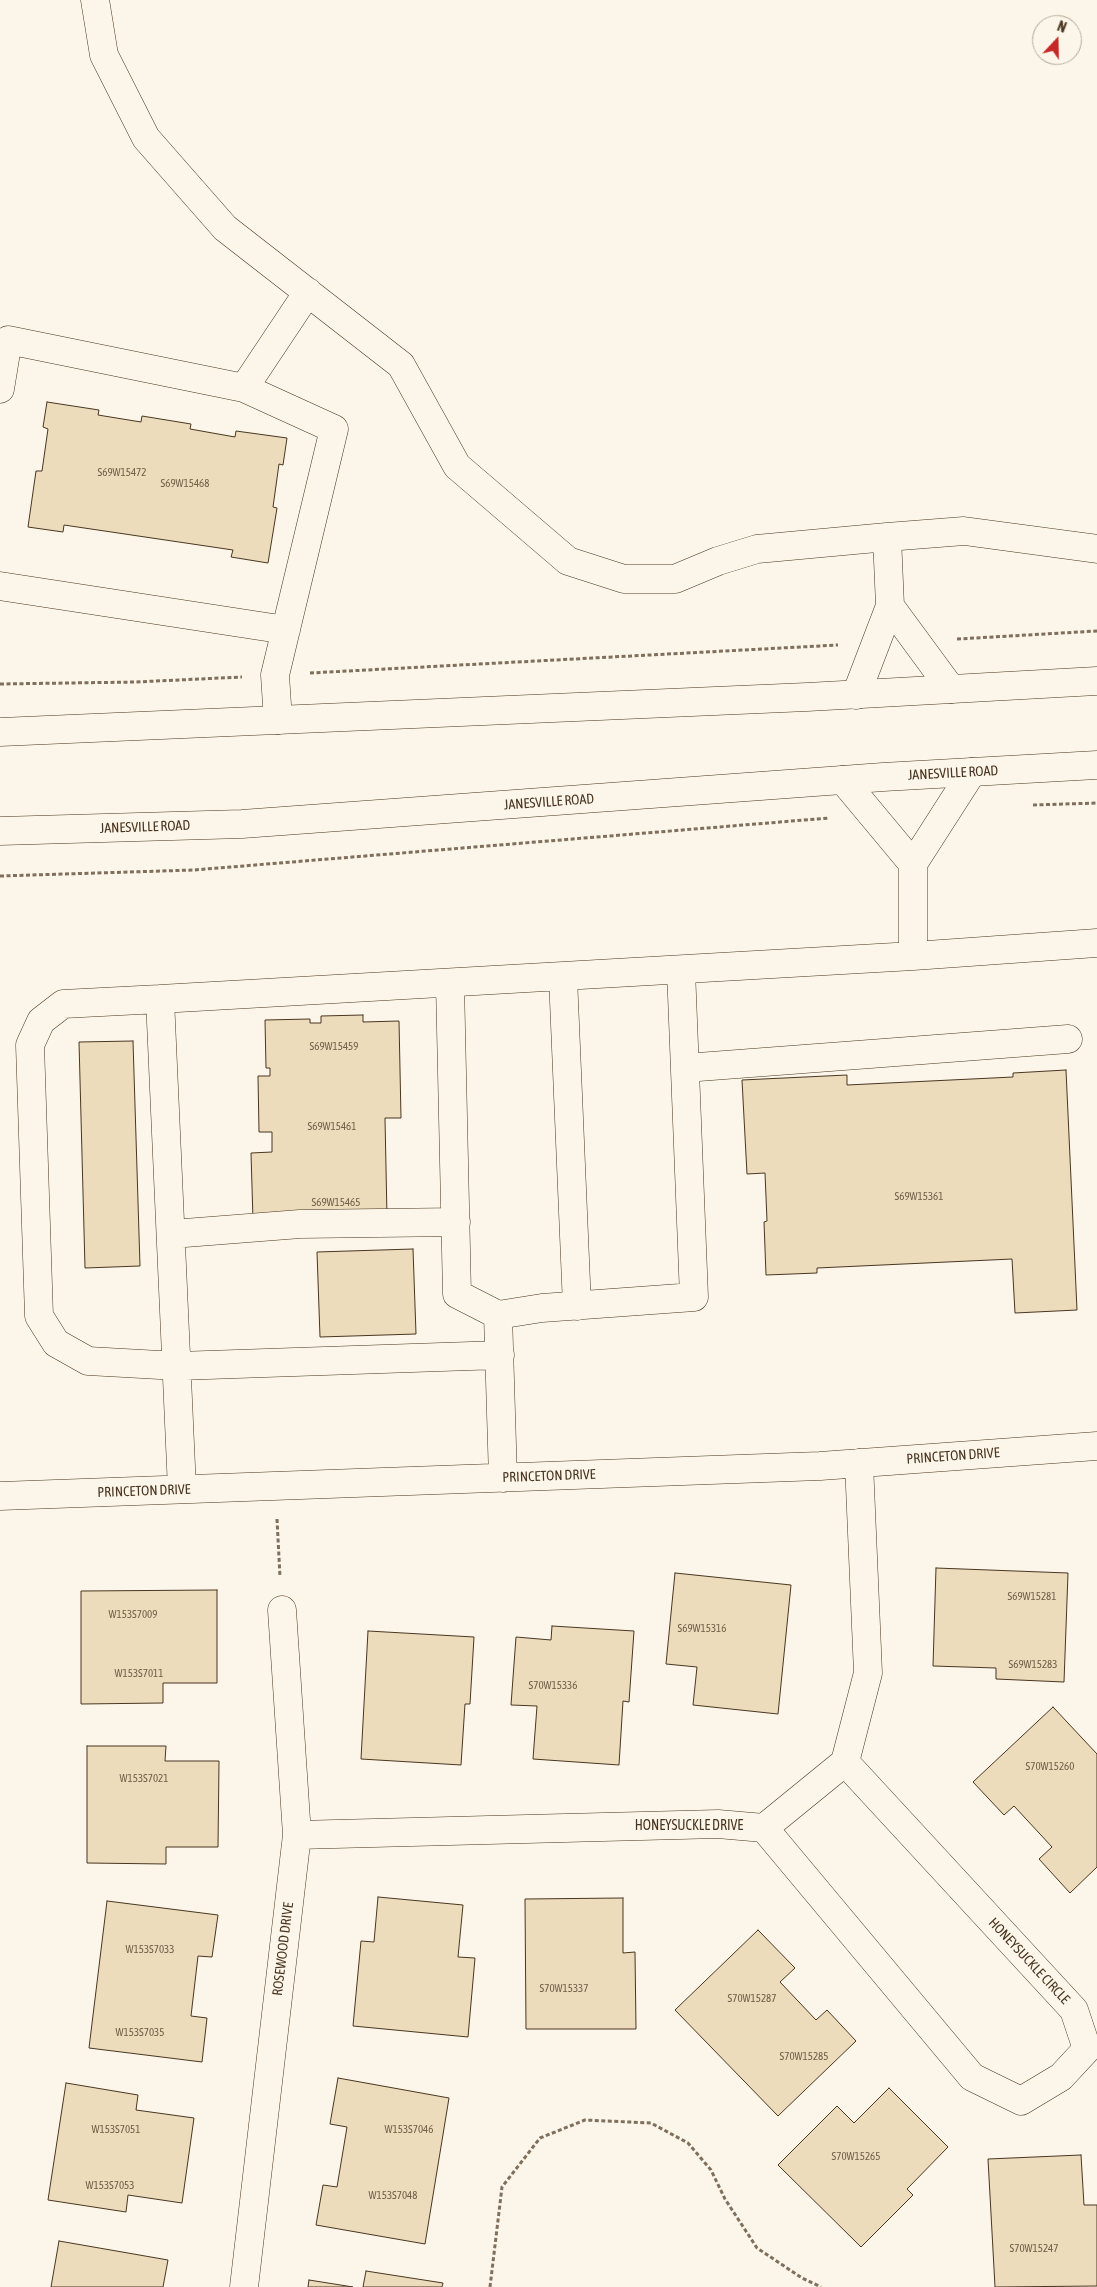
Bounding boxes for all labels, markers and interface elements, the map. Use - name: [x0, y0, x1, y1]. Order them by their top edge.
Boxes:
- north arrow: [1032, 15, 1082, 65]
- text: N: [1055, 18, 1069, 36]
- house number: S69W15472: [98, 466, 146, 480]
- house number: S69W15468: [161, 477, 209, 491]
- street label: JANESVILLE ROAD: [907, 762, 999, 784]
- street label: JANESVILLE ROAD: [503, 790, 595, 814]
- street label: JANESVILLE ROAD: [100, 817, 190, 837]
- house number: S69W15459: [310, 1040, 358, 1054]
- house number: S69W15461: [308, 1120, 356, 1134]
- house number: S69W15361: [895, 1190, 943, 1204]
- house number: S69W15465: [312, 1196, 360, 1210]
- street label: PRINCETON DRIVE: [906, 1444, 1000, 1468]
- street label: PRINCETON DRIVE: [502, 1466, 596, 1486]
- street label: PRINCETON DRIVE: [97, 1481, 191, 1501]
- house number: S69W15281: [1008, 1590, 1056, 1604]
- house number: W153S7009: [109, 1608, 157, 1622]
- house number: S69W15316: [678, 1622, 726, 1636]
- house number: S69W15283: [1009, 1658, 1057, 1672]
- house number: W153S7011: [115, 1667, 163, 1681]
- house number: S70W15336: [529, 1679, 577, 1693]
- house number: S70W15260: [1026, 1760, 1074, 1774]
- house number: W153S7021: [120, 1772, 168, 1786]
- street label: HONEYSUCKLE DRIVE: [635, 1818, 743, 1834]
- street label: ROSEWOOD DRIVE: [269, 1901, 297, 1997]
- street label: HONEYSUCKLE CIRCLE: [985, 1914, 1073, 2008]
- house number: W153S7033: [126, 1943, 174, 1957]
- house number: S70W15337: [540, 1982, 588, 1996]
- house number: S70W15287: [728, 1992, 776, 2006]
- house number: W153S7035: [116, 2026, 164, 2040]
- house number: S70W15285: [780, 2050, 828, 2064]
- house number: W153S7051: [92, 2123, 140, 2137]
- house number: W153S7046: [385, 2123, 433, 2137]
- house number: S70W15265: [832, 2150, 880, 2164]
- house number: W153S7053: [86, 2179, 134, 2193]
- house number: W153S7048: [369, 2189, 417, 2203]
- house number: S70W15247: [1010, 2242, 1058, 2256]

